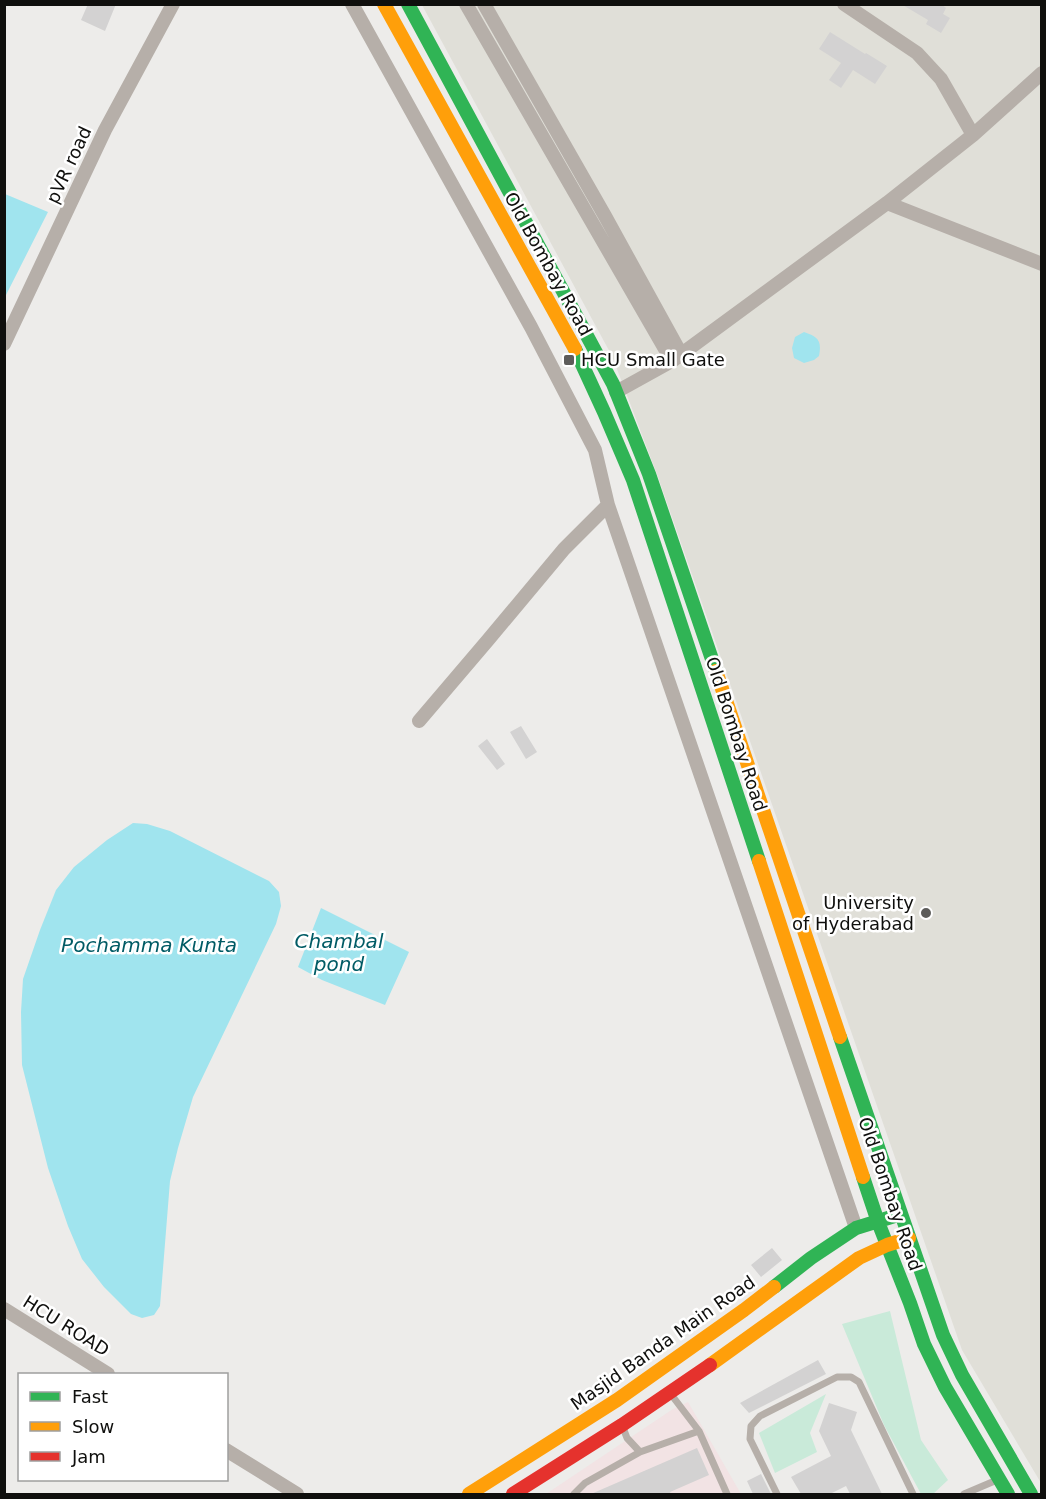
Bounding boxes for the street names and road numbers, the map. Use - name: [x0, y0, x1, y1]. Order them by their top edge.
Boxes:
- street label: pVR road: [42, 123, 95, 207]
- street label: Old Bombay Road: [500, 188, 597, 339]
- street label: Old Bombay Road: [702, 654, 771, 814]
- street label: Old Bombay Road: [854, 1114, 927, 1273]
- street label: Masjid Banda Main Road: [567, 1271, 759, 1414]
- street label: HCU ROAD: [19, 1291, 113, 1360]

